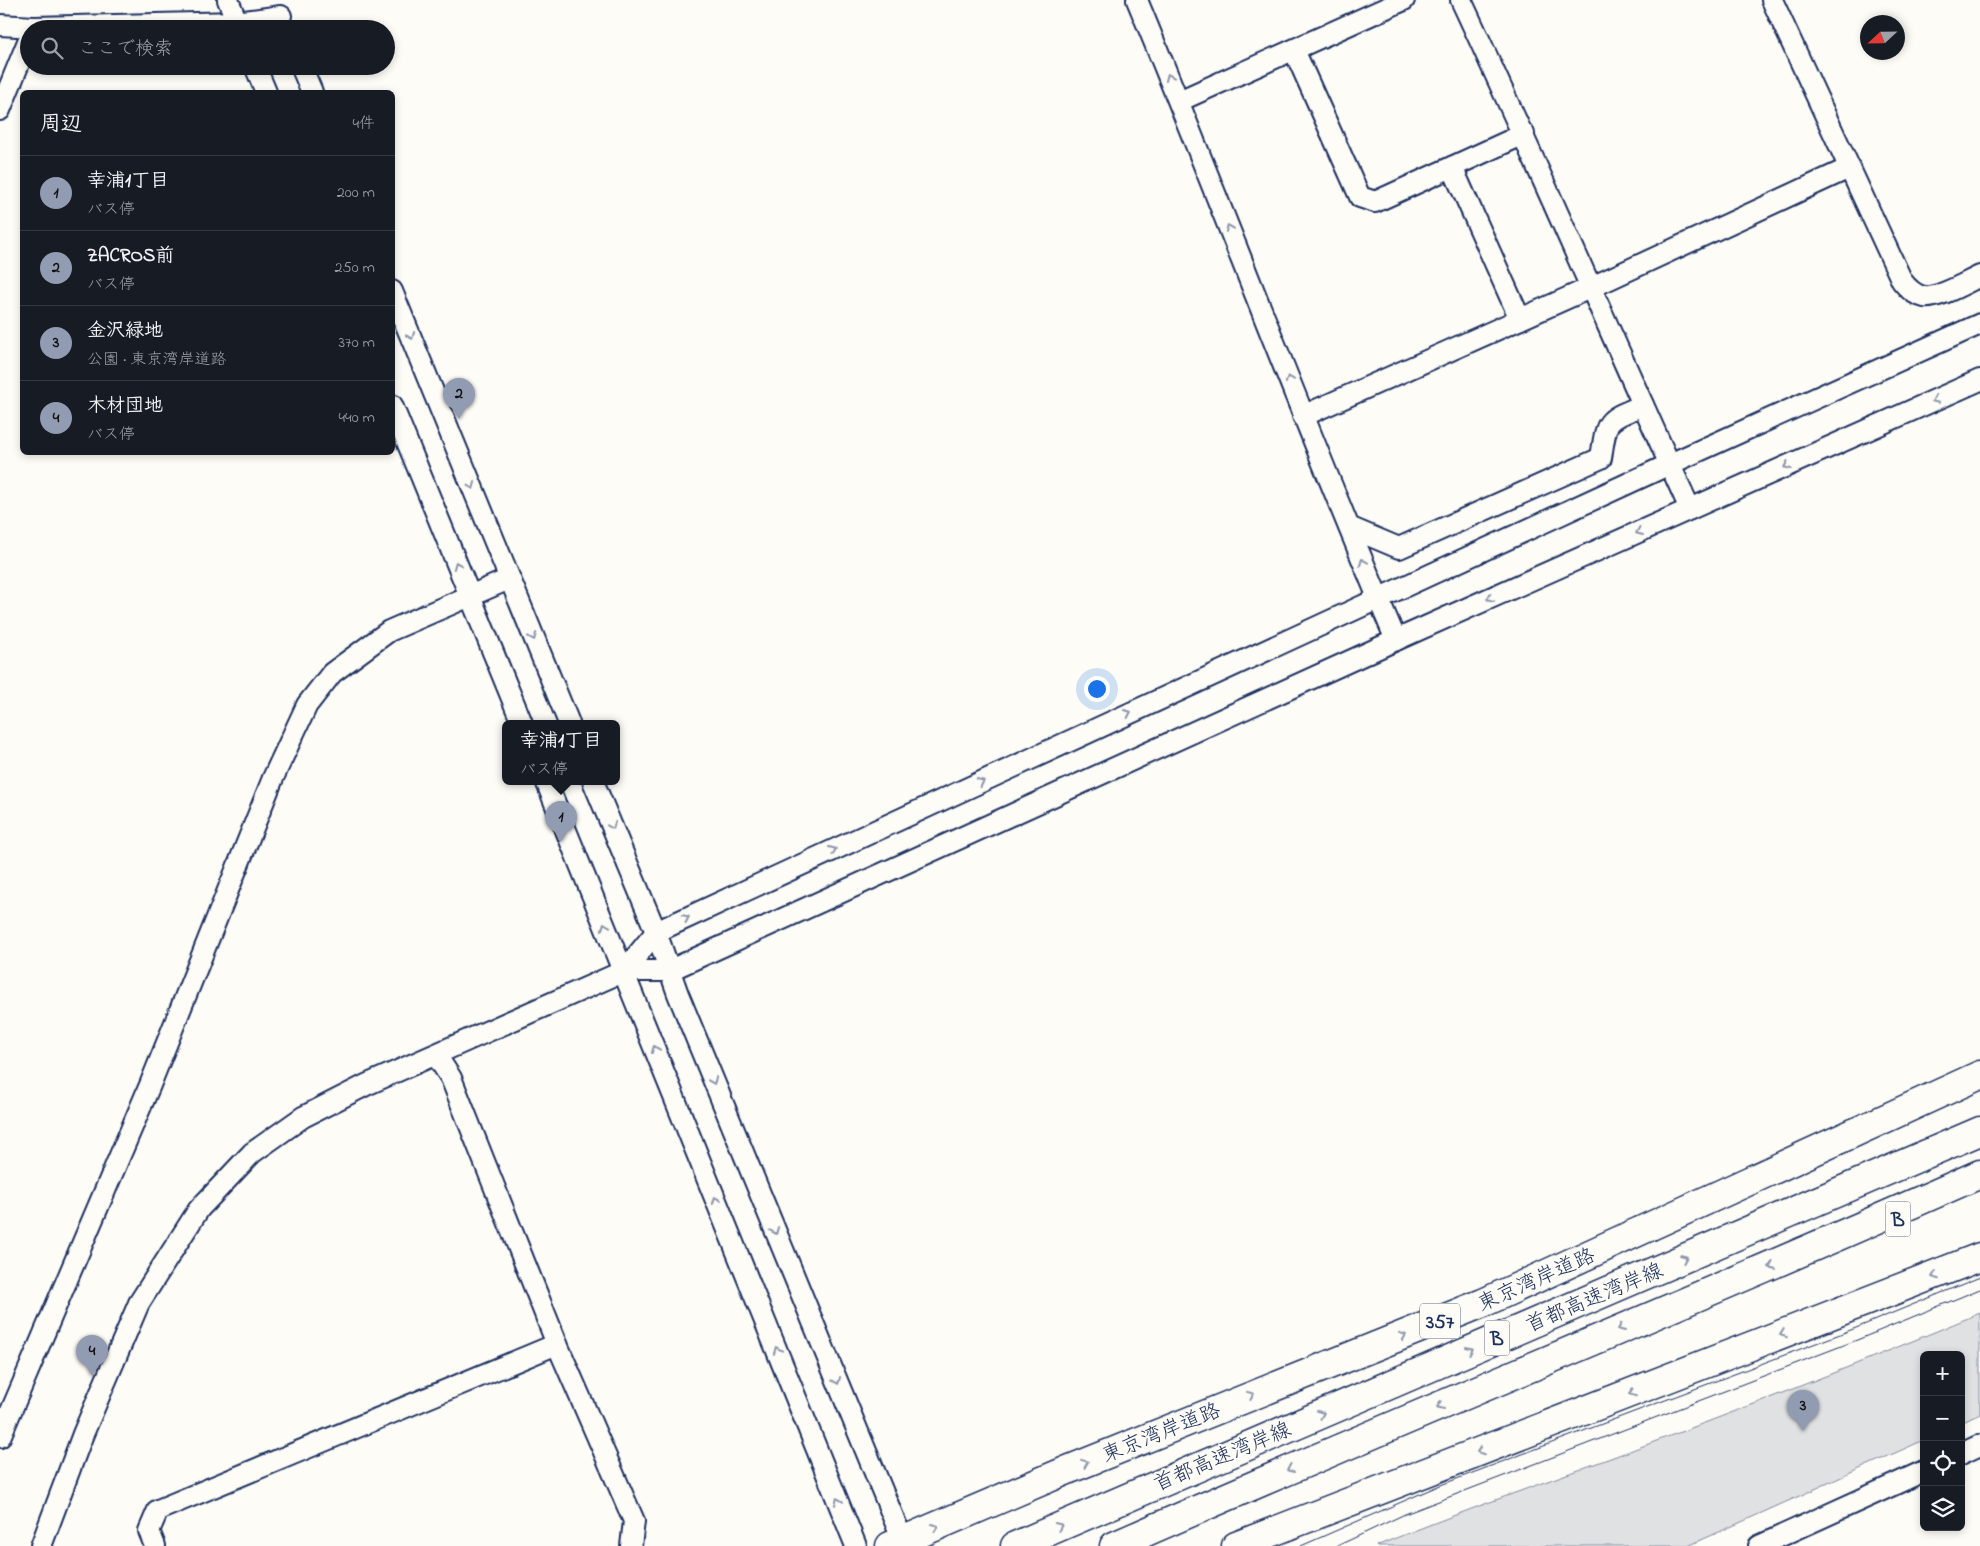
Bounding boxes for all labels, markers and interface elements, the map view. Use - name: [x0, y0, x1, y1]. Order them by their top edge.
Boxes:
- north arrow: [1860, 15, 1905, 60]
- search box: [20, 20, 395, 75]
- icon: search: [38, 34, 66, 62]
- text: ここで検索: [78, 36, 173, 63]
- one-way arrow: [1165, 73, 1176, 82]
- text: 周辺: [40, 110, 82, 140]
- text: 4件: [352, 112, 375, 136]
- text: 幸浦1丁目: [87, 168, 169, 195]
- text: 1: [53, 181, 59, 205]
- text: 200 m: [337, 181, 375, 205]
- text: バス停: [87, 198, 135, 222]
- one-way arrow: [1225, 224, 1235, 233]
- text: ZACROS前: [87, 243, 174, 270]
- text: 2: [52, 256, 60, 280]
- text: 250 m: [335, 256, 375, 280]
- text: バス停: [87, 273, 135, 297]
- text: 金沢緑地: [87, 318, 163, 345]
- text: 3: [53, 331, 59, 355]
- text: 370 m: [338, 331, 375, 355]
- one-way arrow: [405, 331, 415, 340]
- text: 公園 · 東京湾岸道路: [87, 348, 226, 372]
- one-way arrow: [1285, 375, 1295, 384]
- pin: 2: [443, 378, 475, 419]
- text: 木材団地: [87, 393, 163, 420]
- one-way arrow: [1931, 393, 1940, 404]
- text: 4: [53, 406, 59, 430]
- text: 440 m: [338, 406, 375, 430]
- text: バス停: [87, 423, 135, 447]
- one-way arrow: [1783, 460, 1792, 470]
- one-way arrow: [466, 481, 476, 490]
- one-way arrow: [1635, 526, 1644, 537]
- one-way arrow: [1359, 558, 1369, 567]
- one-way arrow: [453, 561, 464, 570]
- one-way arrow: [1486, 591, 1495, 602]
- one-way arrow: [527, 632, 538, 641]
- your location: [1084, 676, 1110, 702]
- one-way arrow: [1123, 709, 1132, 720]
- popup: [502, 720, 620, 785]
- text: 幸浦1丁目: [520, 728, 602, 755]
- text: バス停: [520, 758, 568, 782]
- one-way arrow: [976, 777, 985, 788]
- pin: 1: [545, 801, 577, 842]
- one-way arrow: [605, 821, 616, 830]
- one-way arrow: [828, 845, 837, 856]
- one-way arrow: [681, 914, 690, 924]
- one-way arrow: [601, 922, 612, 931]
- one-way arrow: [650, 1045, 661, 1054]
- one-way arrow: [707, 1076, 718, 1085]
- one-way arrow: [711, 1196, 722, 1205]
- road number: B: [1886, 1202, 1910, 1236]
- one-way arrow: [769, 1226, 779, 1235]
- street label: 東京湾岸道路: [1473, 1241, 1600, 1320]
- one-way arrow: [1679, 1253, 1688, 1264]
- street label: 首都高速湾岸線: [1521, 1256, 1668, 1341]
- one-way arrow: [1768, 1260, 1776, 1270]
- one-way arrow: [1931, 1269, 1940, 1280]
- road number: 357: [1420, 1304, 1460, 1338]
- road number: B: [1484, 1320, 1510, 1356]
- one-way arrow: [1618, 1323, 1626, 1333]
- one-way arrow: [1779, 1328, 1788, 1338]
- one-way arrow: [1398, 1331, 1406, 1341]
- pin: 4: [76, 1335, 108, 1376]
- one-way arrow: [1465, 1345, 1474, 1356]
- one-way arrow: [772, 1346, 783, 1355]
- map controls: [1920, 1351, 1965, 1531]
- button: +: [1920, 1351, 1965, 1396]
- one-way arrow: [831, 1376, 841, 1385]
- one-way arrow: [1628, 1387, 1636, 1397]
- pin: 3: [1787, 1390, 1819, 1431]
- one-way arrow: [1246, 1391, 1255, 1401]
- street label: 東京湾岸道路: [1098, 1396, 1226, 1471]
- button: −: [1920, 1396, 1965, 1441]
- one-way arrow: [1436, 1399, 1445, 1410]
- one-way arrow: [1316, 1409, 1325, 1420]
- street label: 首都高速湾岸線: [1149, 1415, 1296, 1500]
- button: locate: [1920, 1441, 1965, 1486]
- one-way arrow: [1476, 1445, 1485, 1456]
- one-way arrow: [1080, 1458, 1088, 1468]
- one-way arrow: [1286, 1463, 1295, 1474]
- button: layers: [1920, 1486, 1965, 1531]
- one-way arrow: [833, 1497, 844, 1506]
- one-way arrow: [930, 1522, 939, 1533]
- one-way arrow: [1054, 1522, 1063, 1533]

